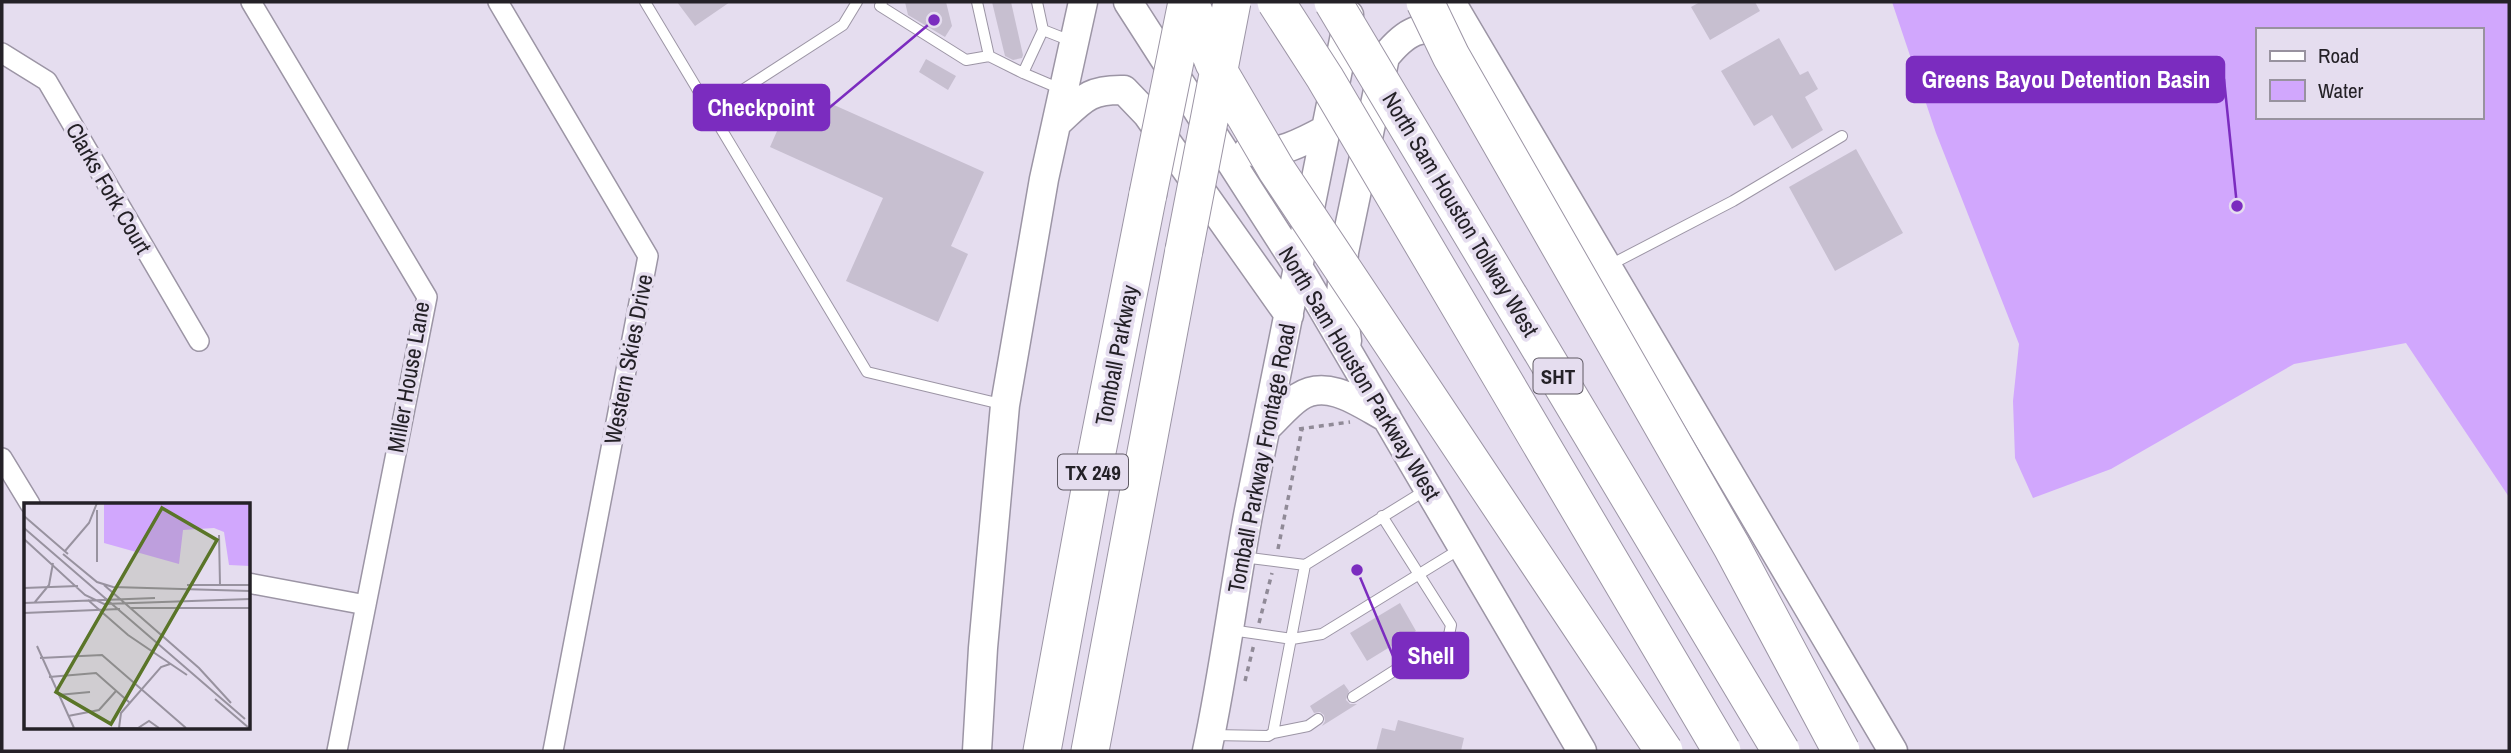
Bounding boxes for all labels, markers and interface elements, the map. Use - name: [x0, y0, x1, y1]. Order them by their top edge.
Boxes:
- legend: [2256, 28, 2483, 119]
- text: Road: [2318, 41, 2359, 70]
- callout: Greens Bayou Detention Basin: [1907, 57, 2224, 102]
- text: Greens Bayou Detention Basin: [1922, 63, 2210, 95]
- text: Water: [2318, 76, 2364, 105]
- callout: Checkpoint: [694, 85, 829, 130]
- street label: North Sam Houston Tollway West: [1376, 86, 1546, 342]
- text: Checkpoint: [707, 91, 815, 123]
- street label: Clarks Fork Court: [59, 117, 159, 259]
- street label: North Sam Houston Parkway West: [1272, 240, 1448, 506]
- street label: Western Skies Drive: [596, 271, 660, 447]
- street label: Tomball Parkway: [1087, 282, 1145, 428]
- street label: Miller House Lane: [379, 299, 437, 455]
- street label: Tomball Parkway Frontage Road: [1220, 321, 1302, 595]
- road number: SHT: [1534, 358, 1582, 394]
- road number: TX 249: [1058, 454, 1128, 490]
- inset map: [24, 503, 250, 728]
- callout: Shell: [1393, 633, 1468, 678]
- text: Shell: [1407, 639, 1455, 671]

